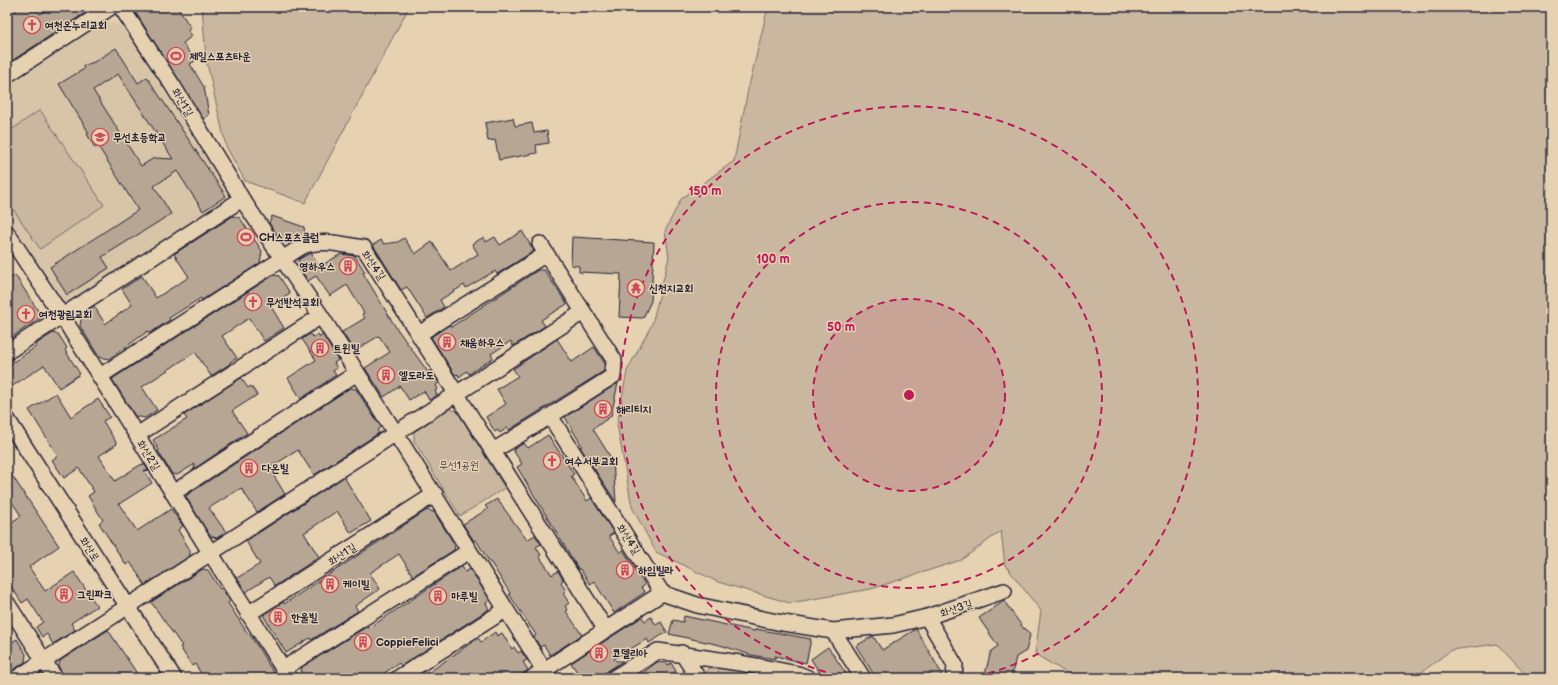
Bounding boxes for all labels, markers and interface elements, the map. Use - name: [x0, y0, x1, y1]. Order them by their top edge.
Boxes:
- church icon: 여천온누리교회: [22, 15, 42, 35]
- place label: 여천온누리교회: [45, 19, 107, 32]
- sports icon: 제일스포츠타운: [166, 46, 186, 66]
- place label: 제일스포츠타운: [189, 50, 251, 63]
- street label: 화산1길: [169, 86, 196, 119]
- school or university icon: 무선초등학교: [90, 127, 110, 147]
- place label: 무선초등학교: [113, 131, 166, 144]
- text: 150 m: [689, 184, 721, 199]
- sports icon: CH스포츠클럽: [236, 227, 256, 247]
- place label: CH스포츠클럽: [259, 231, 319, 244]
- street label: 화산4길: [359, 248, 389, 283]
- text: 100 m: [756, 252, 790, 267]
- building icon: 영하우스: [338, 256, 358, 276]
- place label: 영하우스: [300, 260, 335, 273]
- temple icon: 신천지교회: [626, 278, 646, 298]
- place label: 신천지교회: [649, 282, 693, 295]
- church icon: 무선반석교회: [243, 292, 263, 312]
- place label: 무선반석교회: [266, 296, 319, 309]
- church icon: 여천광림교회: [16, 304, 36, 324]
- place label: 여천광림교회: [39, 308, 92, 321]
- text: 50 m: [827, 320, 855, 335]
- building icon: 채움하우스: [437, 332, 457, 352]
- place label: 채움하우스: [460, 336, 504, 349]
- building icon: 트윈빌: [310, 338, 330, 358]
- place label: 트윈빌: [333, 342, 361, 355]
- building icon: 엘도라도: [376, 365, 396, 385]
- place label: 엘도라도: [399, 369, 435, 382]
- centre of rings: [902, 388, 916, 402]
- building icon: 해리티지: [593, 399, 613, 419]
- place label: 해리티지: [616, 403, 652, 416]
- street label: 화산2길: [134, 438, 163, 473]
- church icon: 여수서부교회: [542, 451, 562, 471]
- place label: 여수서부교회: [565, 455, 618, 468]
- building icon: 다온빌: [239, 458, 259, 478]
- park label: 무선1공원: [439, 459, 479, 472]
- place label: 다온빌: [262, 462, 290, 475]
- street label: 화산4길: [614, 522, 643, 557]
- street label: 화산로: [77, 535, 102, 564]
- street label: 화산1길: [326, 540, 359, 568]
- building icon: 하임빌라: [615, 560, 635, 580]
- place label: 하임빌라: [638, 564, 674, 577]
- building icon: 케이빌: [320, 574, 340, 594]
- place label: 케이빌: [342, 578, 371, 591]
- building icon: 그린파크: [54, 584, 74, 604]
- building icon: 마루빌: [428, 586, 448, 606]
- place label: 그린파크: [77, 588, 113, 601]
- place label: 마루빌: [451, 590, 479, 603]
- street label: 화산3길: [938, 597, 974, 620]
- building icon: 한울빌: [268, 607, 288, 627]
- place label: 한울빌: [291, 611, 319, 624]
- building icon: CoppieFelici: [353, 632, 373, 652]
- place label: CoppieFelici: [376, 636, 439, 649]
- building icon: 코델리아: [589, 643, 609, 663]
- place label: 코델리아: [612, 647, 648, 660]

